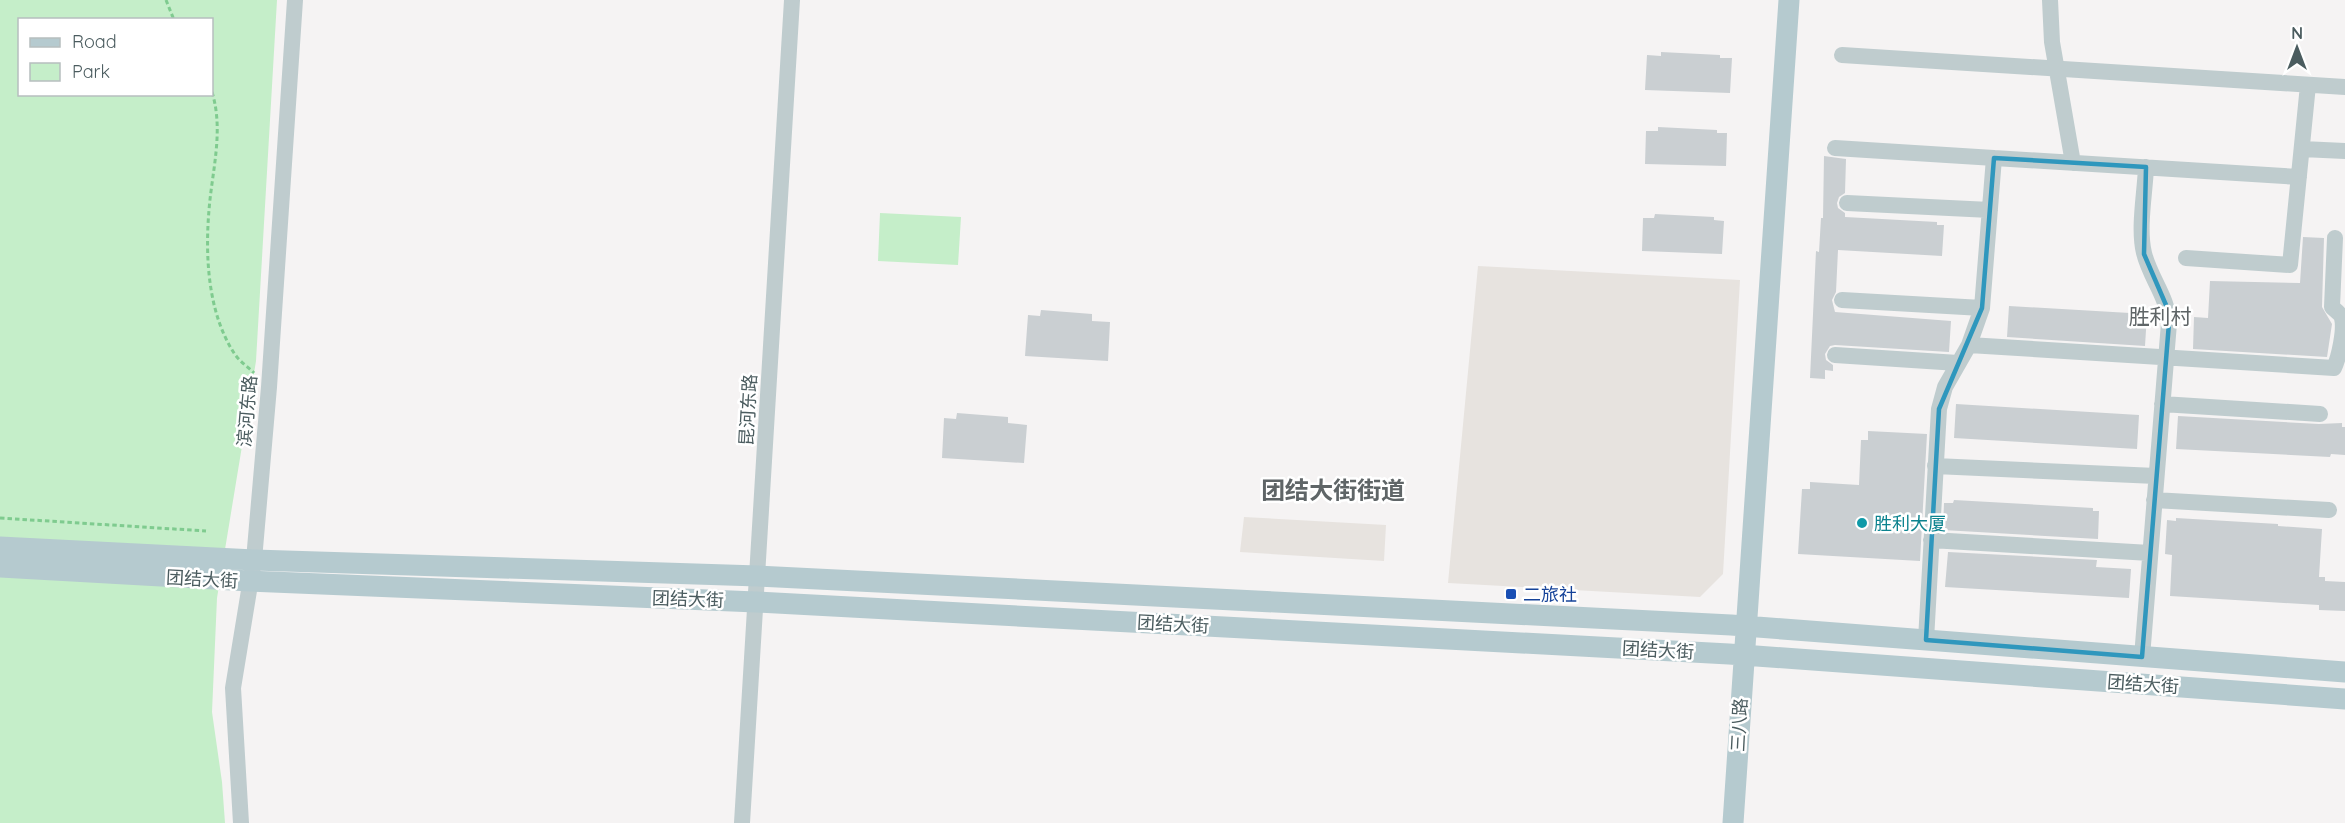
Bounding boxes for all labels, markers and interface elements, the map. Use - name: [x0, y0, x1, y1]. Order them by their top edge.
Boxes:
- legend: [18, 18, 213, 96]
- north arrow: [2267, 18, 2327, 78]
- text: N: [2291, 23, 2303, 43]
- text: Road: [72, 30, 117, 53]
- text: Park: [72, 60, 110, 83]
- district label: 胜利村: [2129, 303, 2192, 329]
- street label: 昆河东路: [735, 373, 761, 447]
- street label: 滨河东路: [232, 374, 262, 448]
- district label: 团结大街街道: [1261, 475, 1405, 505]
- place label: 胜利大厦: [1874, 512, 1946, 535]
- marker: 胜利大厦: [1855, 516, 1869, 530]
- street label: 团结大街: [165, 566, 239, 592]
- place label: 二旅社: [1523, 583, 1577, 606]
- street label: 团结大街: [652, 586, 724, 612]
- marker: 二旅社: [1504, 587, 1518, 601]
- street label: 团结大街: [1136, 611, 1210, 637]
- street label: 团结大街: [1621, 637, 1695, 663]
- street label: 团结大街: [2106, 670, 2180, 698]
- street label: 三八路: [1726, 697, 1752, 753]

